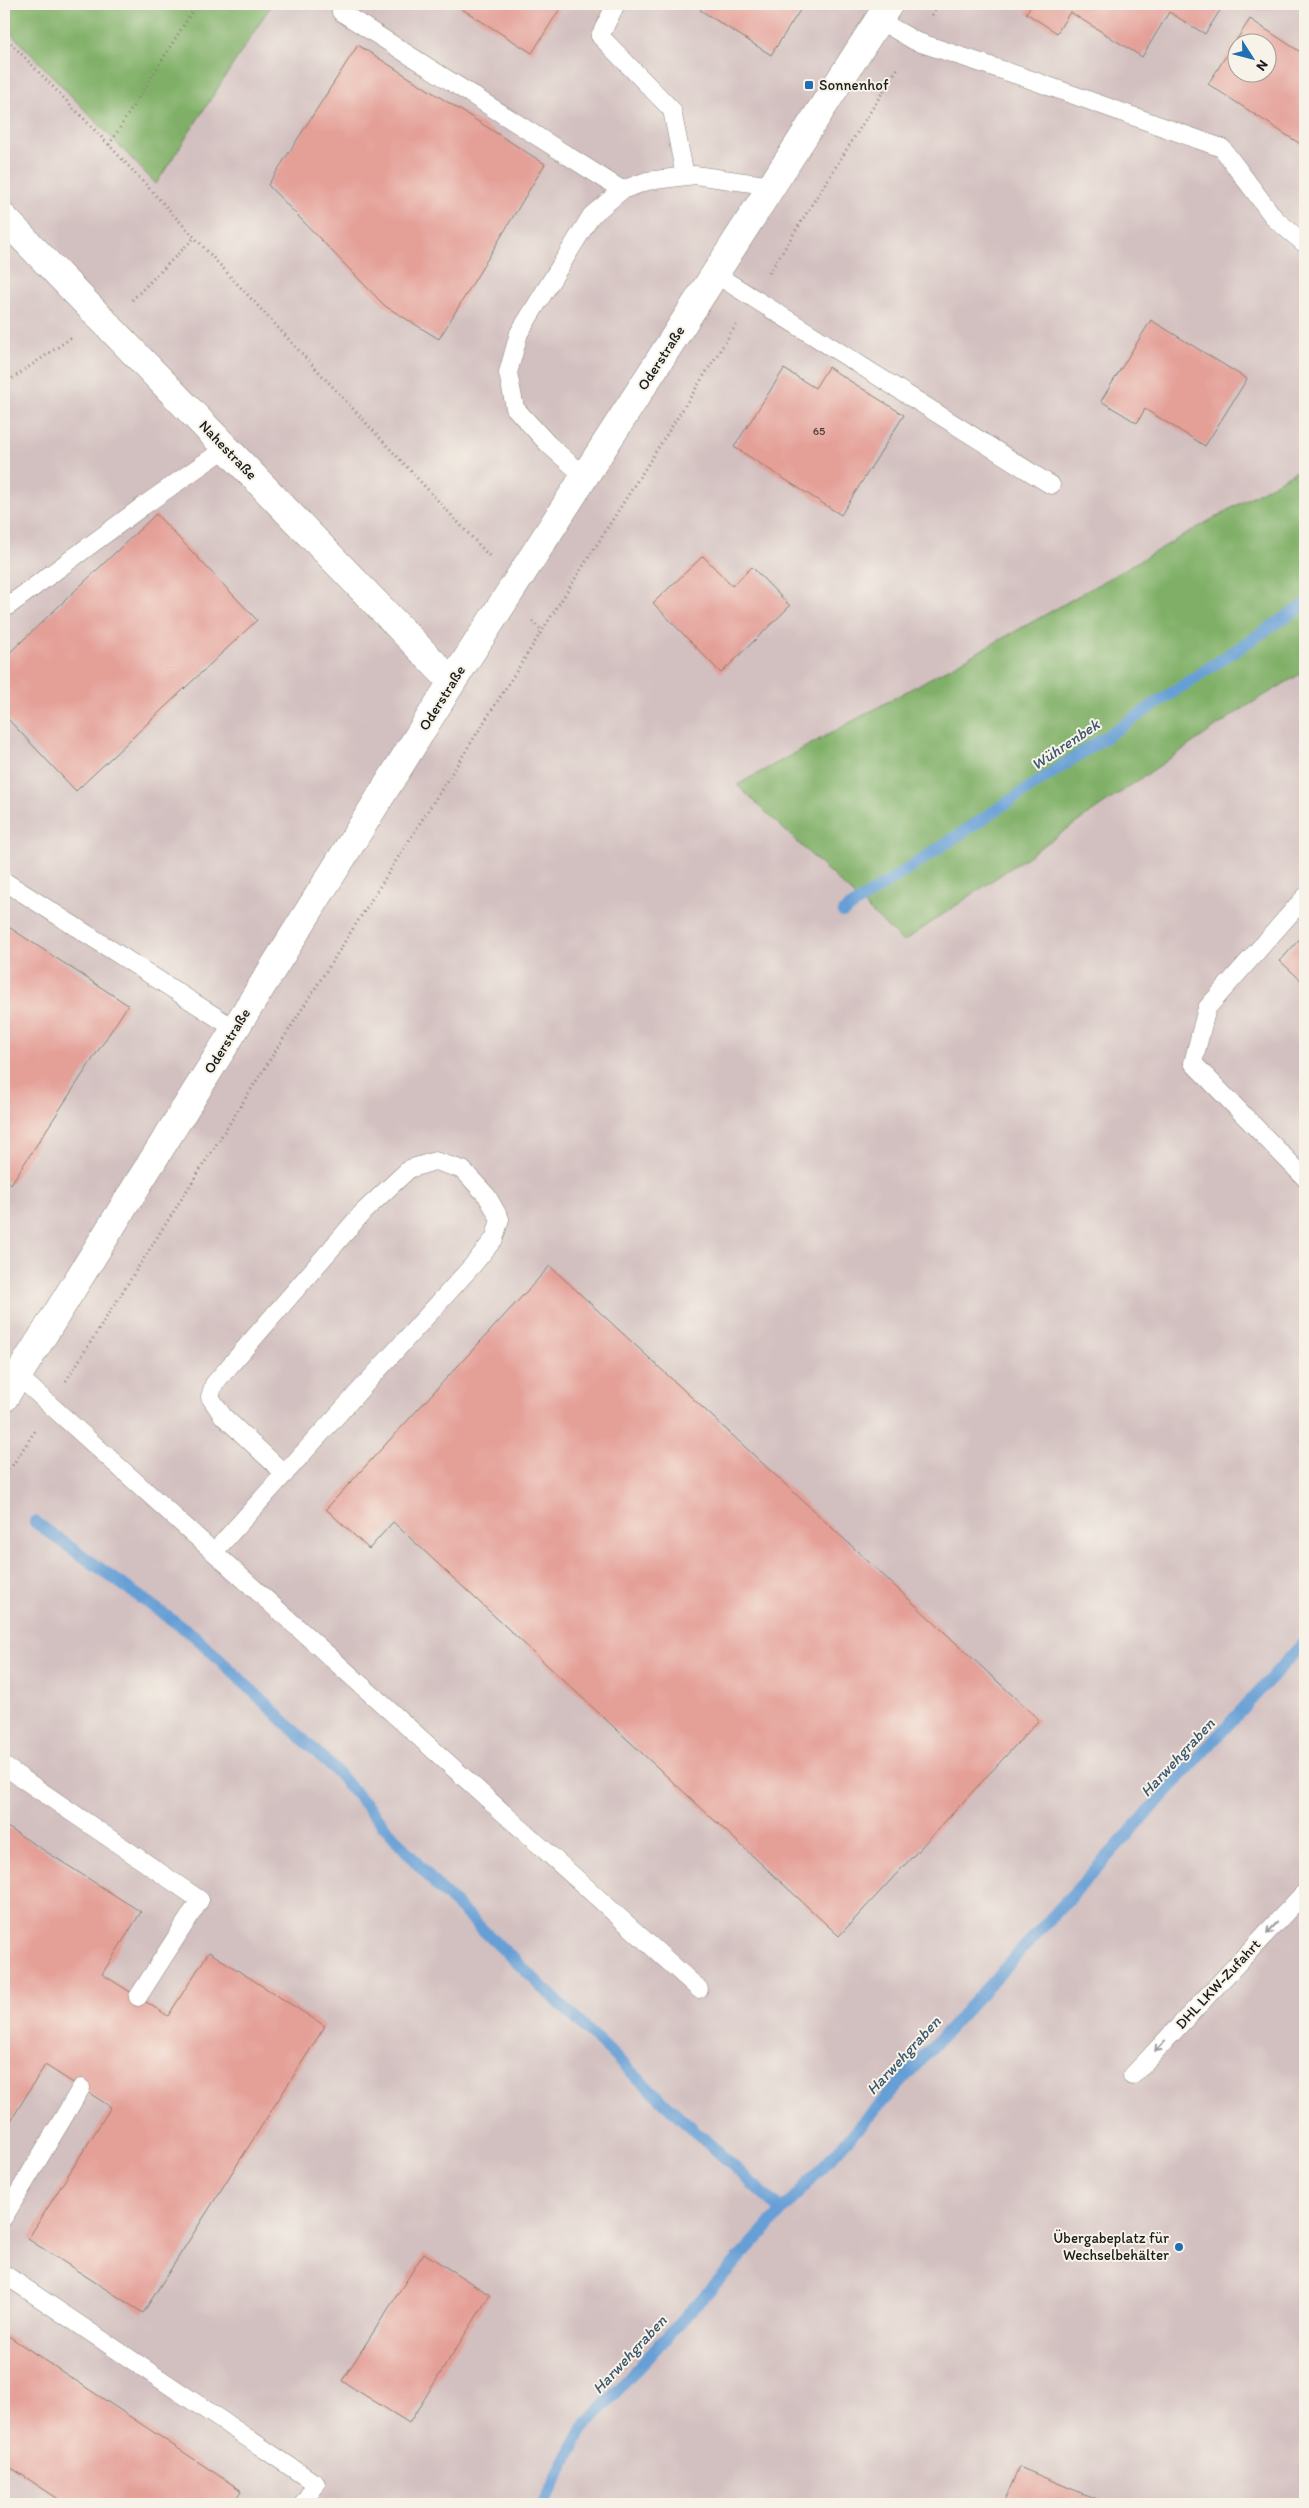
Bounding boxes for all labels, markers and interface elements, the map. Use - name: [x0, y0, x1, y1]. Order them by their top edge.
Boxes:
- north arrow: [1226, 32, 1276, 82]
- text: N: [1252, 57, 1272, 74]
- place label: Sonnenhof: [819, 76, 889, 94]
- marker: Sonnenhof: [803, 79, 815, 91]
- street label: Oderstraße: [633, 322, 689, 394]
- street label: Nahestraße: [195, 417, 261, 483]
- house number: 65: [813, 424, 825, 438]
- street label: Oderstraße: [415, 662, 469, 734]
- water label: Wührenbek: [1028, 714, 1104, 774]
- street label: Oderstraße: [200, 1005, 254, 1077]
- water label: Harwehgraben: [1136, 1714, 1219, 1801]
- one-way arrow: [1266, 1921, 1278, 1934]
- street label: DHL LKW-Zufahrt: [1172, 1935, 1264, 2033]
- water label: Harwehgraben: [862, 2012, 945, 2099]
- one-way arrow: [1154, 2040, 1166, 2052]
- place label: Übergabeplatz für Wechselbehälter: [1053, 2229, 1169, 2264]
- marker: Übergabeplatz für Wechselbehälter: [1173, 2241, 1185, 2253]
- water label: Harwehgraben: [588, 2311, 671, 2398]

